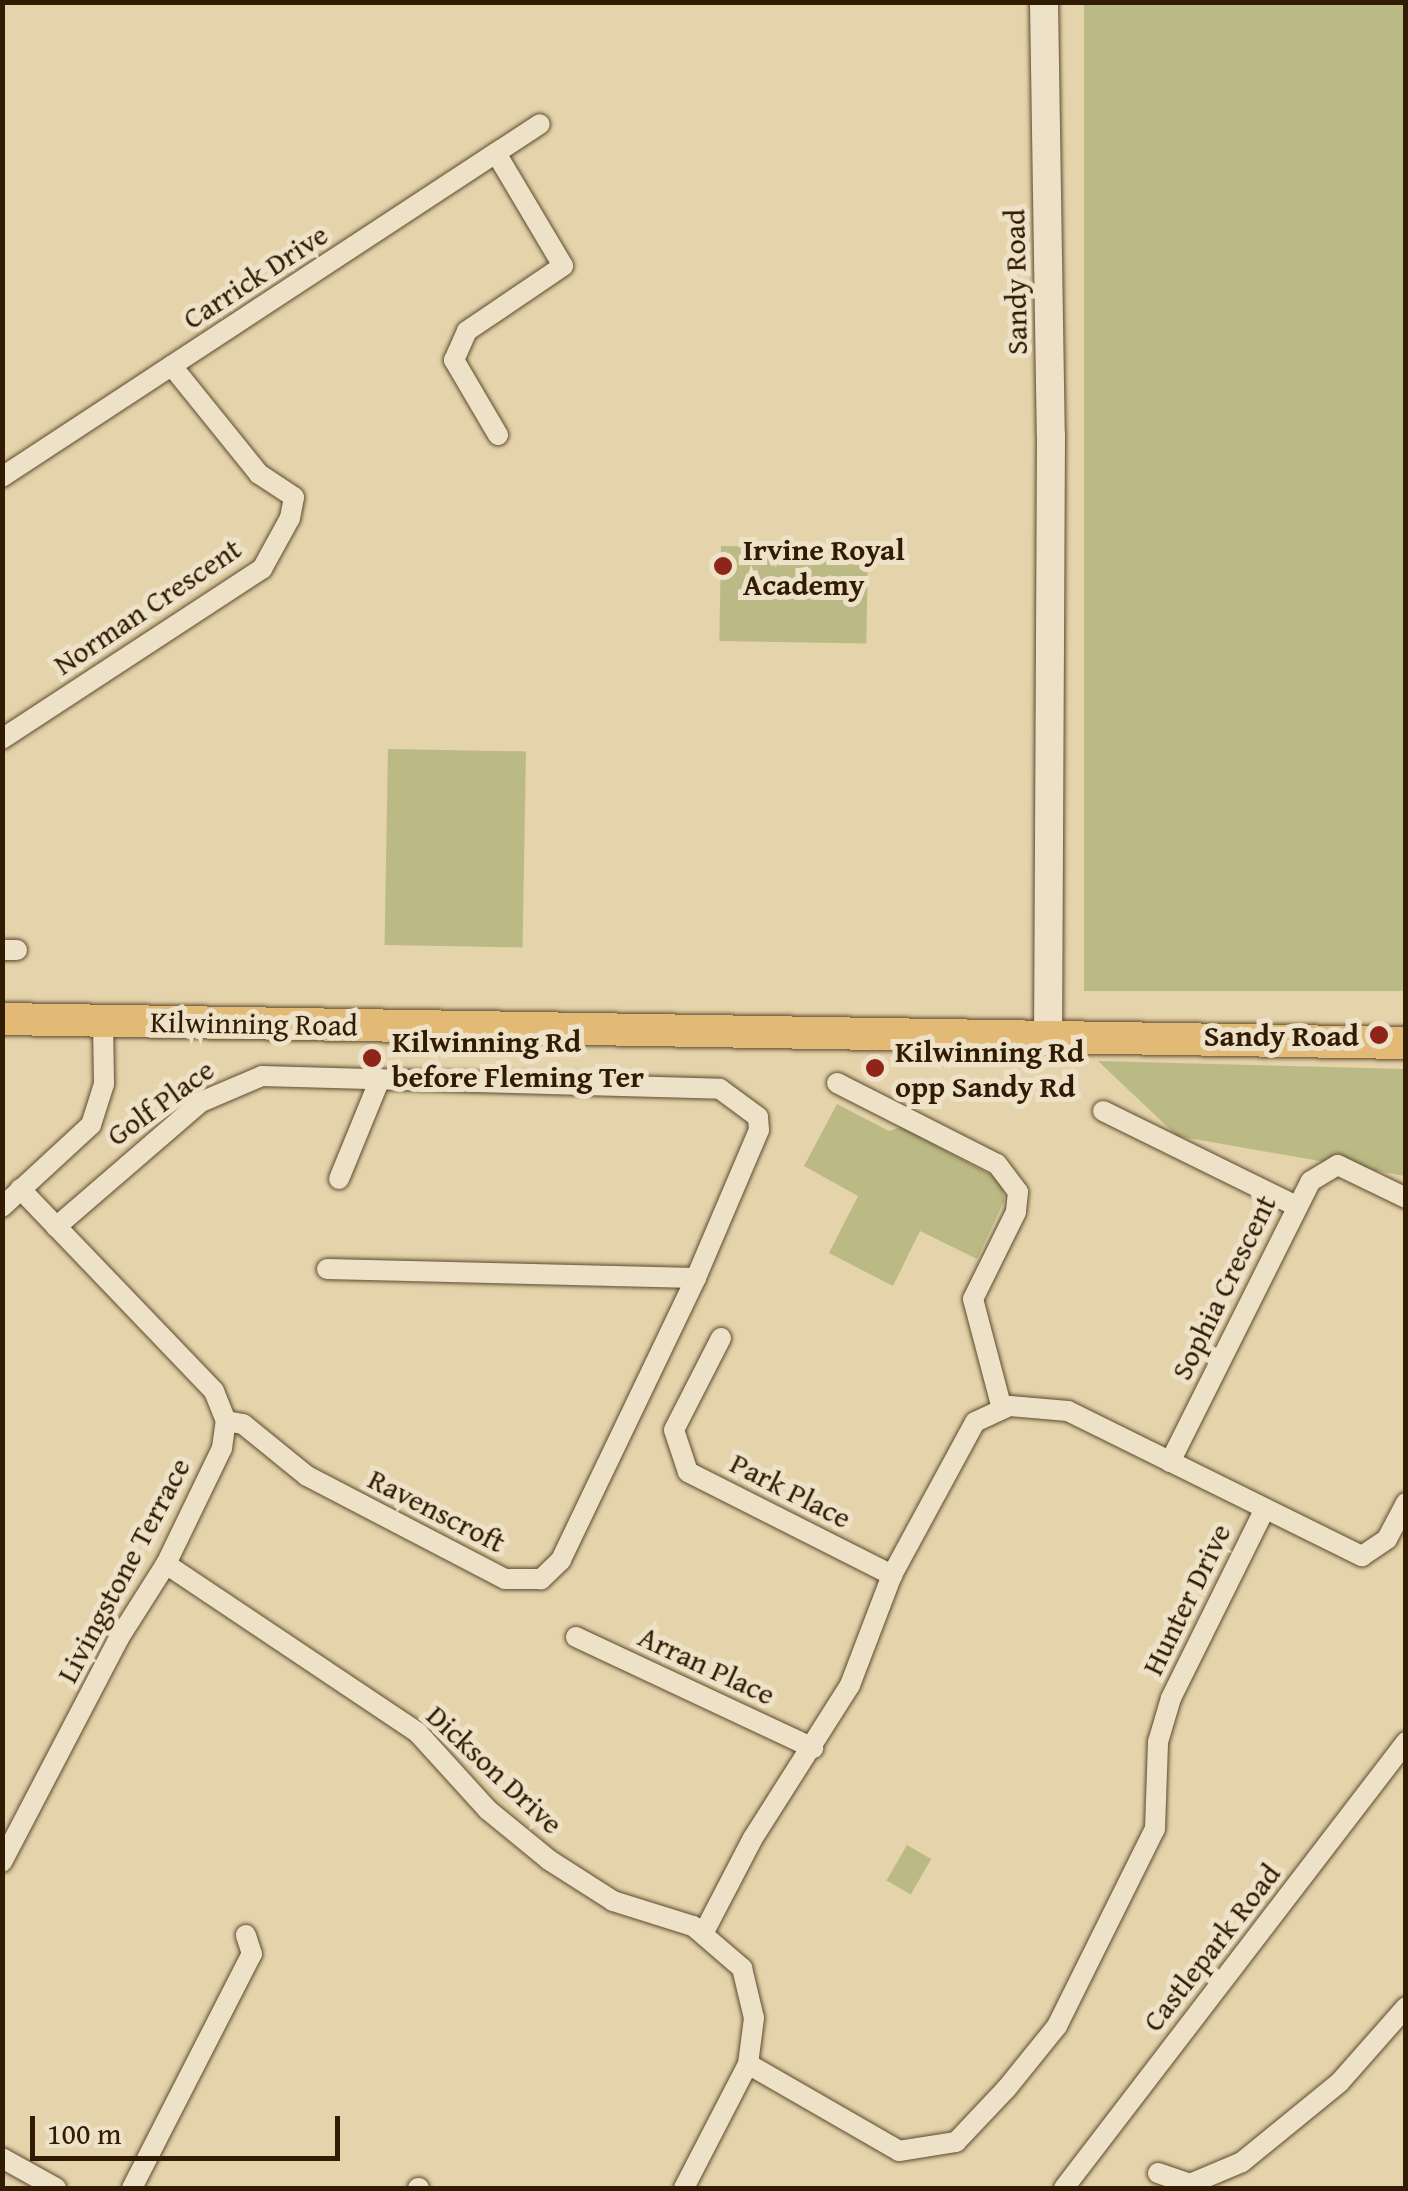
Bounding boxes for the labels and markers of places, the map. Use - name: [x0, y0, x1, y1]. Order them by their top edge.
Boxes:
- place label: Irvine Royal Academy: [743, 531, 905, 602]
- marker: Irvine Royal Academy: [712, 555, 734, 577]
- place label: Sandy Road: [1204, 1017, 1359, 1053]
- place label: Kilwinning Rd before Fleming Ter: [392, 1023, 644, 1094]
- marker: Sandy Road: [1368, 1024, 1390, 1046]
- place label: Kilwinning Rd opp Sandy Rd: [895, 1033, 1084, 1104]
- marker: Kilwinning Rd before Fleming Ter: [361, 1047, 383, 1069]
- marker: Kilwinning Rd opp Sandy Rd: [864, 1057, 886, 1079]

